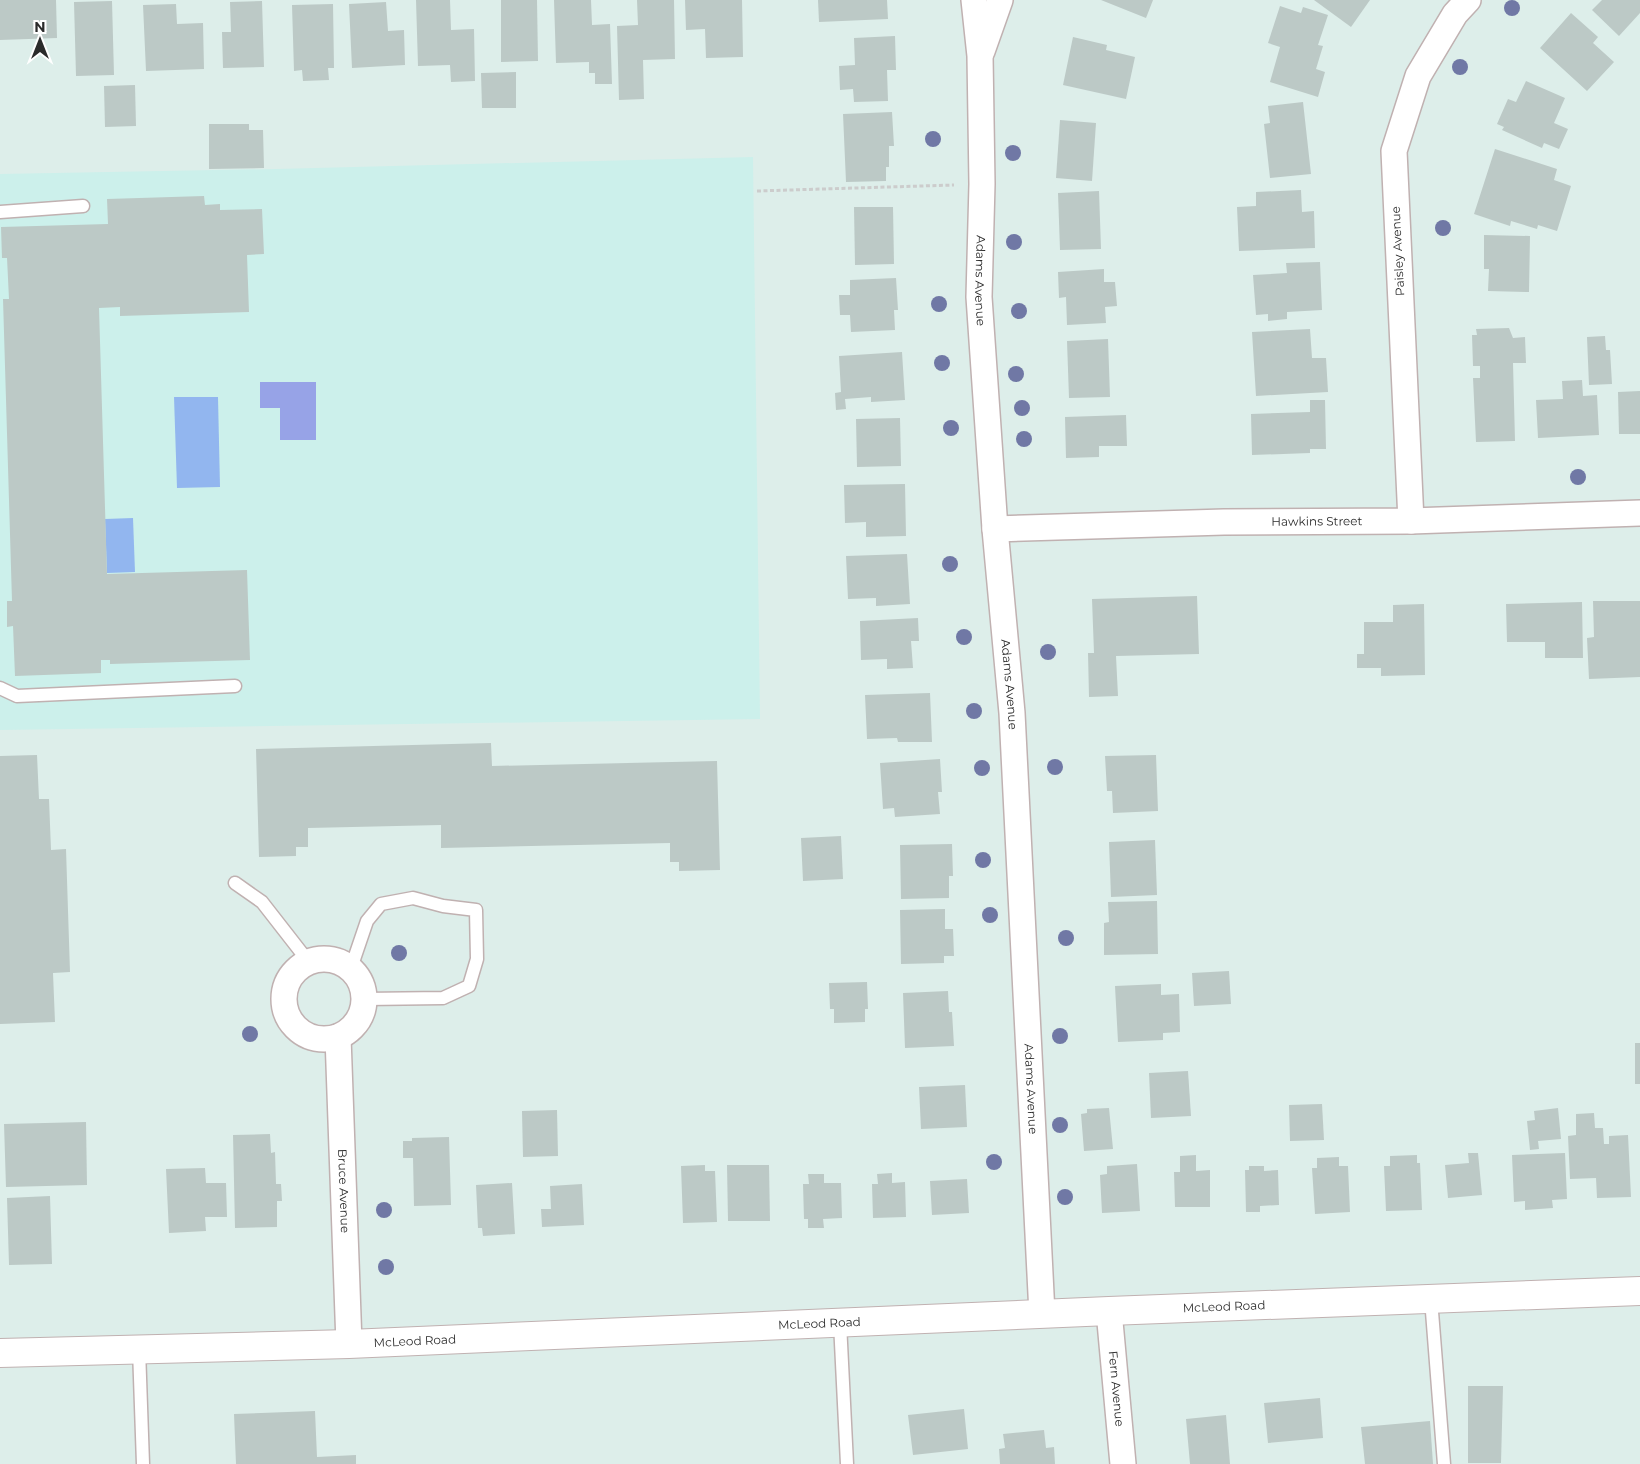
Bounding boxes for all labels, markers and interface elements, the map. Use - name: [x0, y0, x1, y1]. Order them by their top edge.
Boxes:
- north arrow: [15, 15, 65, 65]
- text: N: [34, 18, 46, 36]
- street label: Paisley Avenue: [1388, 206, 1407, 296]
- street label: Adams Avenue: [972, 235, 989, 326]
- street label: Hawkins Street: [1271, 513, 1363, 529]
- street label: Adams Avenue: [998, 638, 1021, 730]
- street label: Adams Avenue: [1022, 1043, 1041, 1135]
- street label: Bruce Avenue: [335, 1148, 353, 1233]
- street label: McLeod Road: [1182, 1297, 1266, 1315]
- street label: McLeod Road: [778, 1314, 861, 1332]
- street label: McLeod Road: [373, 1331, 456, 1350]
- street label: Fern Avenue: [1106, 1350, 1128, 1427]

